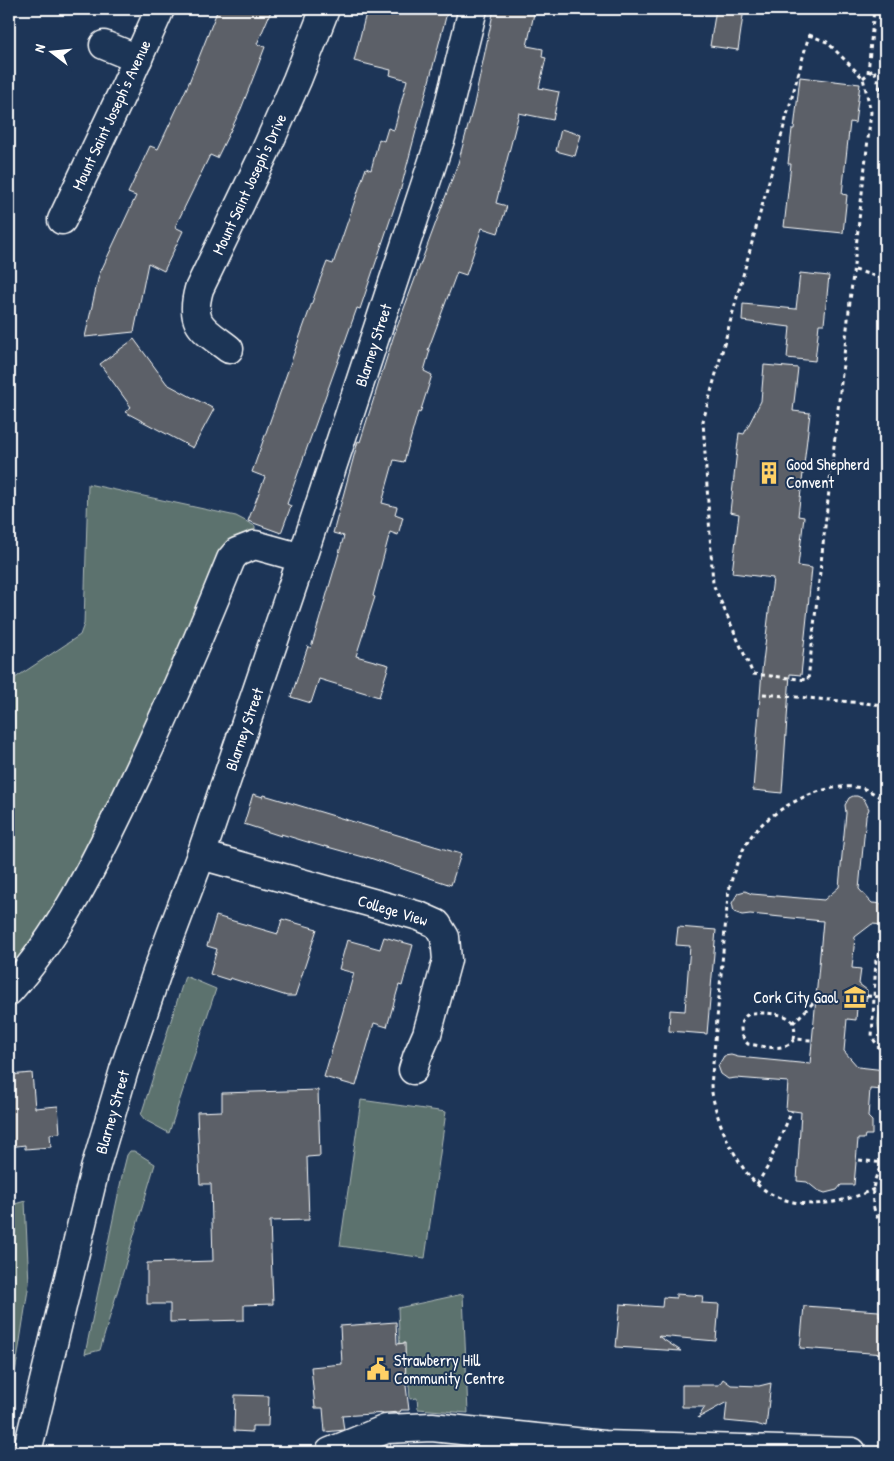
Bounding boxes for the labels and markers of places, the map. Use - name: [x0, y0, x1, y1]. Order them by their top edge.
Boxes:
- place label: Good Shepherd Convent: [786, 453, 869, 493]
- building icon: Good Shepherd Convent: [756, 460, 782, 486]
- museum icon: Cork City Gaol: [842, 984, 868, 1010]
- place label: Cork City Gaol: [753, 986, 839, 1008]
- place label: Strawberry Hill Community Centre: [394, 1349, 505, 1389]
- public building icon: Strawberry Hill Community Centre: [365, 1356, 391, 1382]

